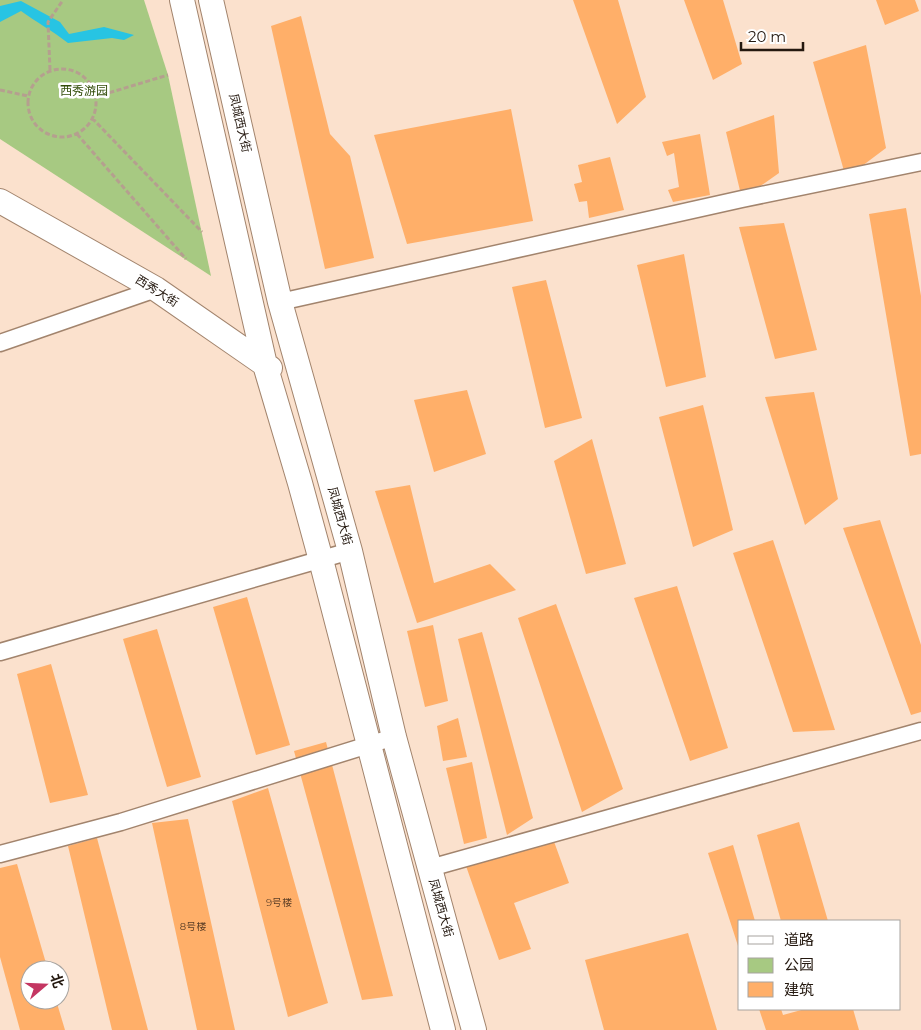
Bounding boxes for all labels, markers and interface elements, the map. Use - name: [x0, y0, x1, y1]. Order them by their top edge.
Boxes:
- scale bar: [741, 20, 804, 52]
- text: 20 m: [748, 27, 786, 46]
- park label: 西秀游园: [60, 83, 108, 98]
- street label: 凤城西大街: [226, 92, 255, 154]
- street label: 西秀大街: [133, 271, 182, 310]
- street label: 凤城西大街: [325, 485, 356, 547]
- street label: 凤城西大街: [426, 877, 457, 939]
- house number: 9号楼: [266, 896, 292, 909]
- house number: 8号楼: [180, 920, 206, 933]
- legend: [738, 920, 901, 1010]
- text: 道路: [784, 930, 814, 949]
- text: 公园: [784, 955, 814, 974]
- north arrow: [20, 960, 70, 1010]
- text: 北: [47, 971, 68, 990]
- text: 建筑: [784, 980, 814, 999]

